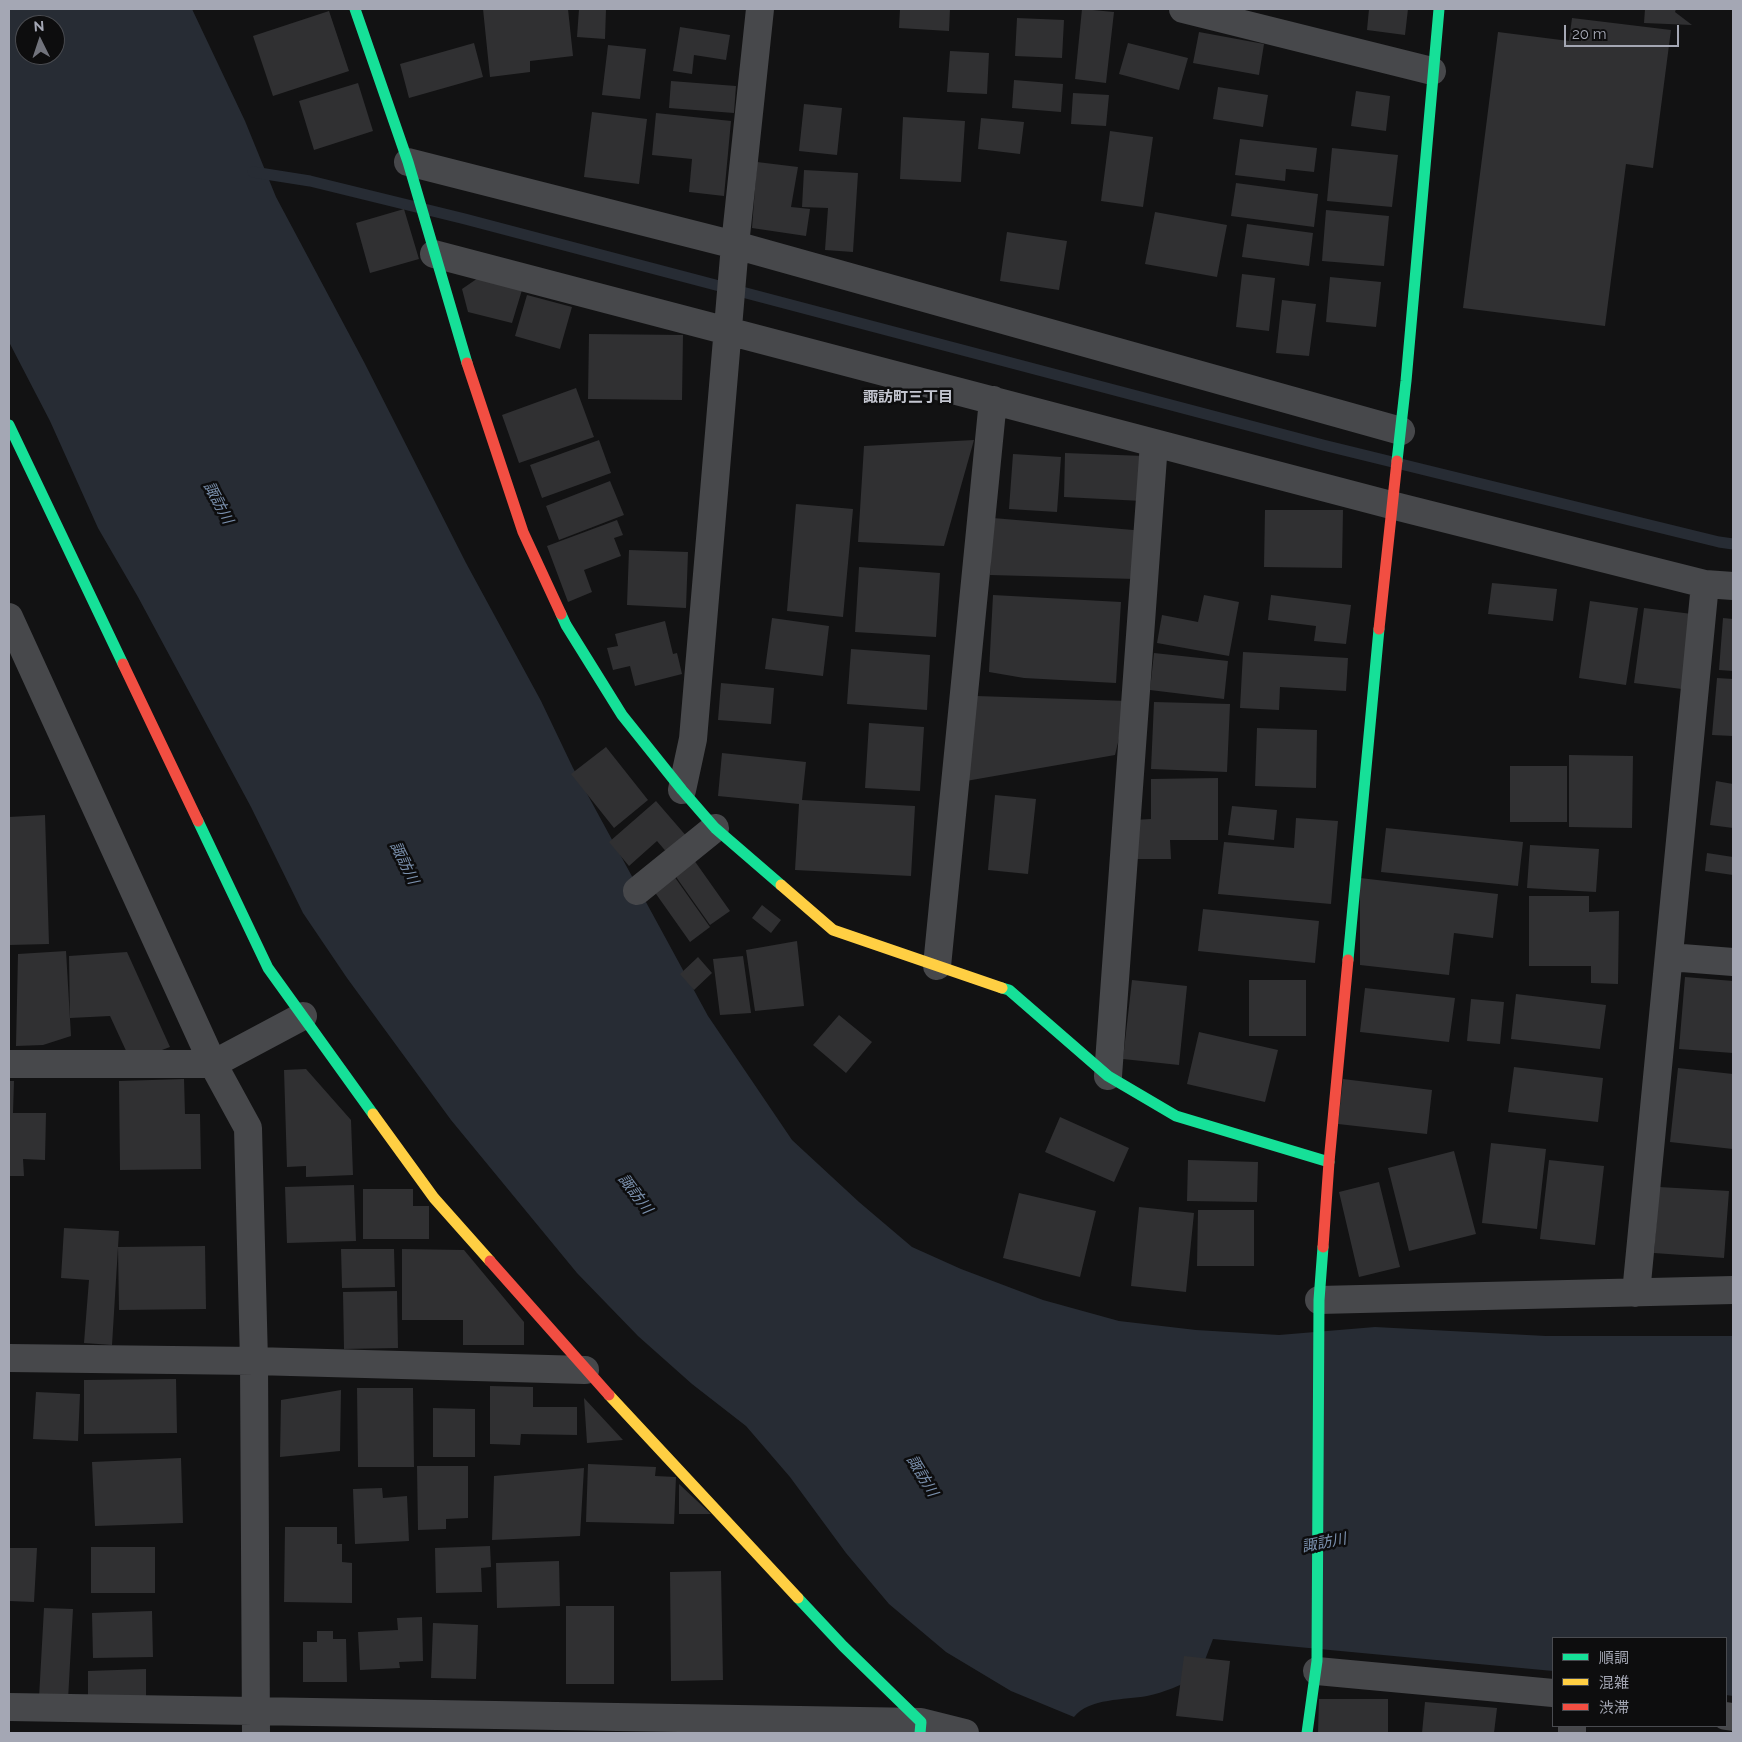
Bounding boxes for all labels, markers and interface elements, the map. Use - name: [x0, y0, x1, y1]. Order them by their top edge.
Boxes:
- north arrow: [15, 15, 65, 65]
- scale bar: [1567, 15, 1682, 47]
- text: N: [33, 18, 45, 34]
- text: 20 m: [1572, 25, 1607, 43]
- district label: 諏訪町三丁目: [863, 388, 953, 406]
- water label: 諏訪川: [199, 479, 237, 527]
- water label: 諏訪川: [386, 839, 422, 887]
- water label: 諏訪川: [614, 1171, 656, 1217]
- water label: 諏訪川: [903, 1452, 941, 1500]
- water label: 諏訪川: [1300, 1530, 1348, 1556]
- legend: [1552, 1637, 1727, 1727]
- text: 順調: [1599, 1649, 1629, 1667]
- text: 混雑: [1599, 1674, 1629, 1692]
- text: 渋滞: [1599, 1699, 1629, 1717]

